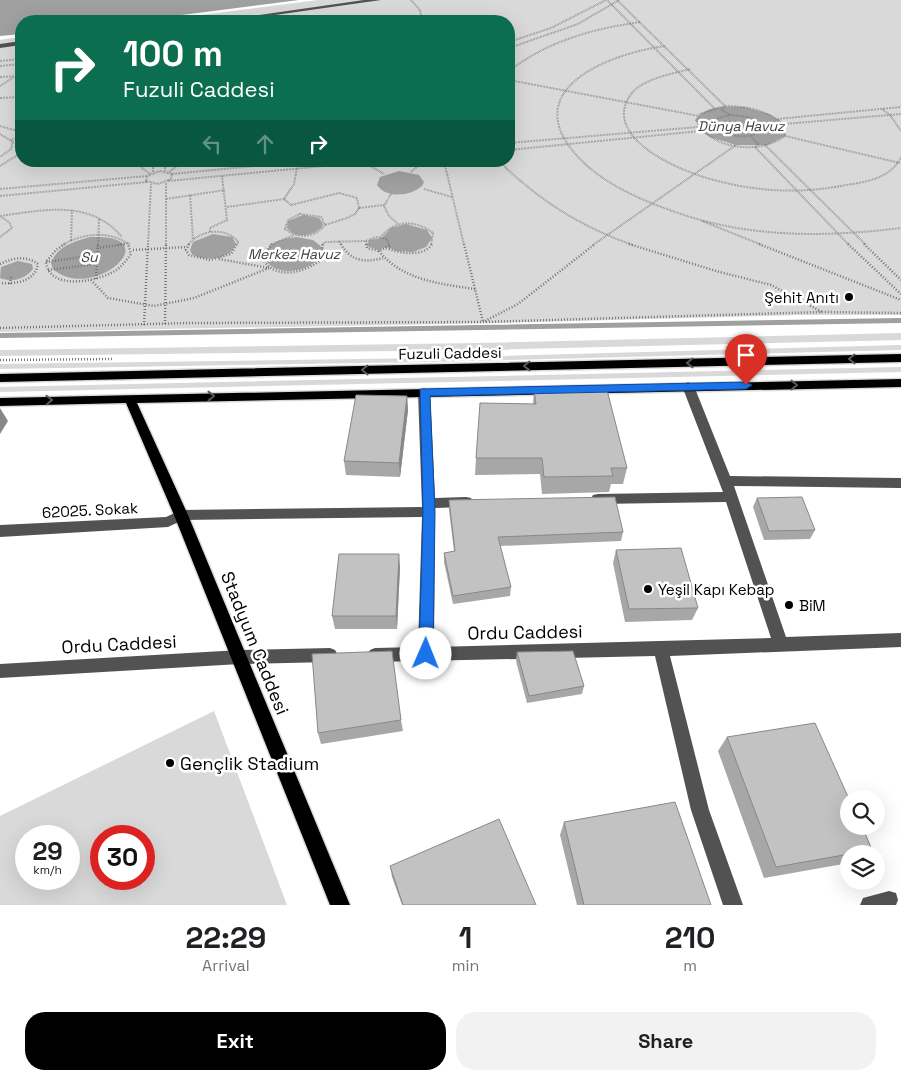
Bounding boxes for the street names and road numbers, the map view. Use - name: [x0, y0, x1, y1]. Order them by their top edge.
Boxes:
- street label: Fuzuli Caddesi: [398, 343, 502, 363]
- street label: 62025. Sokak: [42, 498, 138, 522]
- street label: Stadyum Caddesi: [216, 568, 294, 718]
- street label: Ordu Caddesi: [467, 619, 583, 645]
- street label: Ordu Caddesi: [61, 630, 177, 658]

